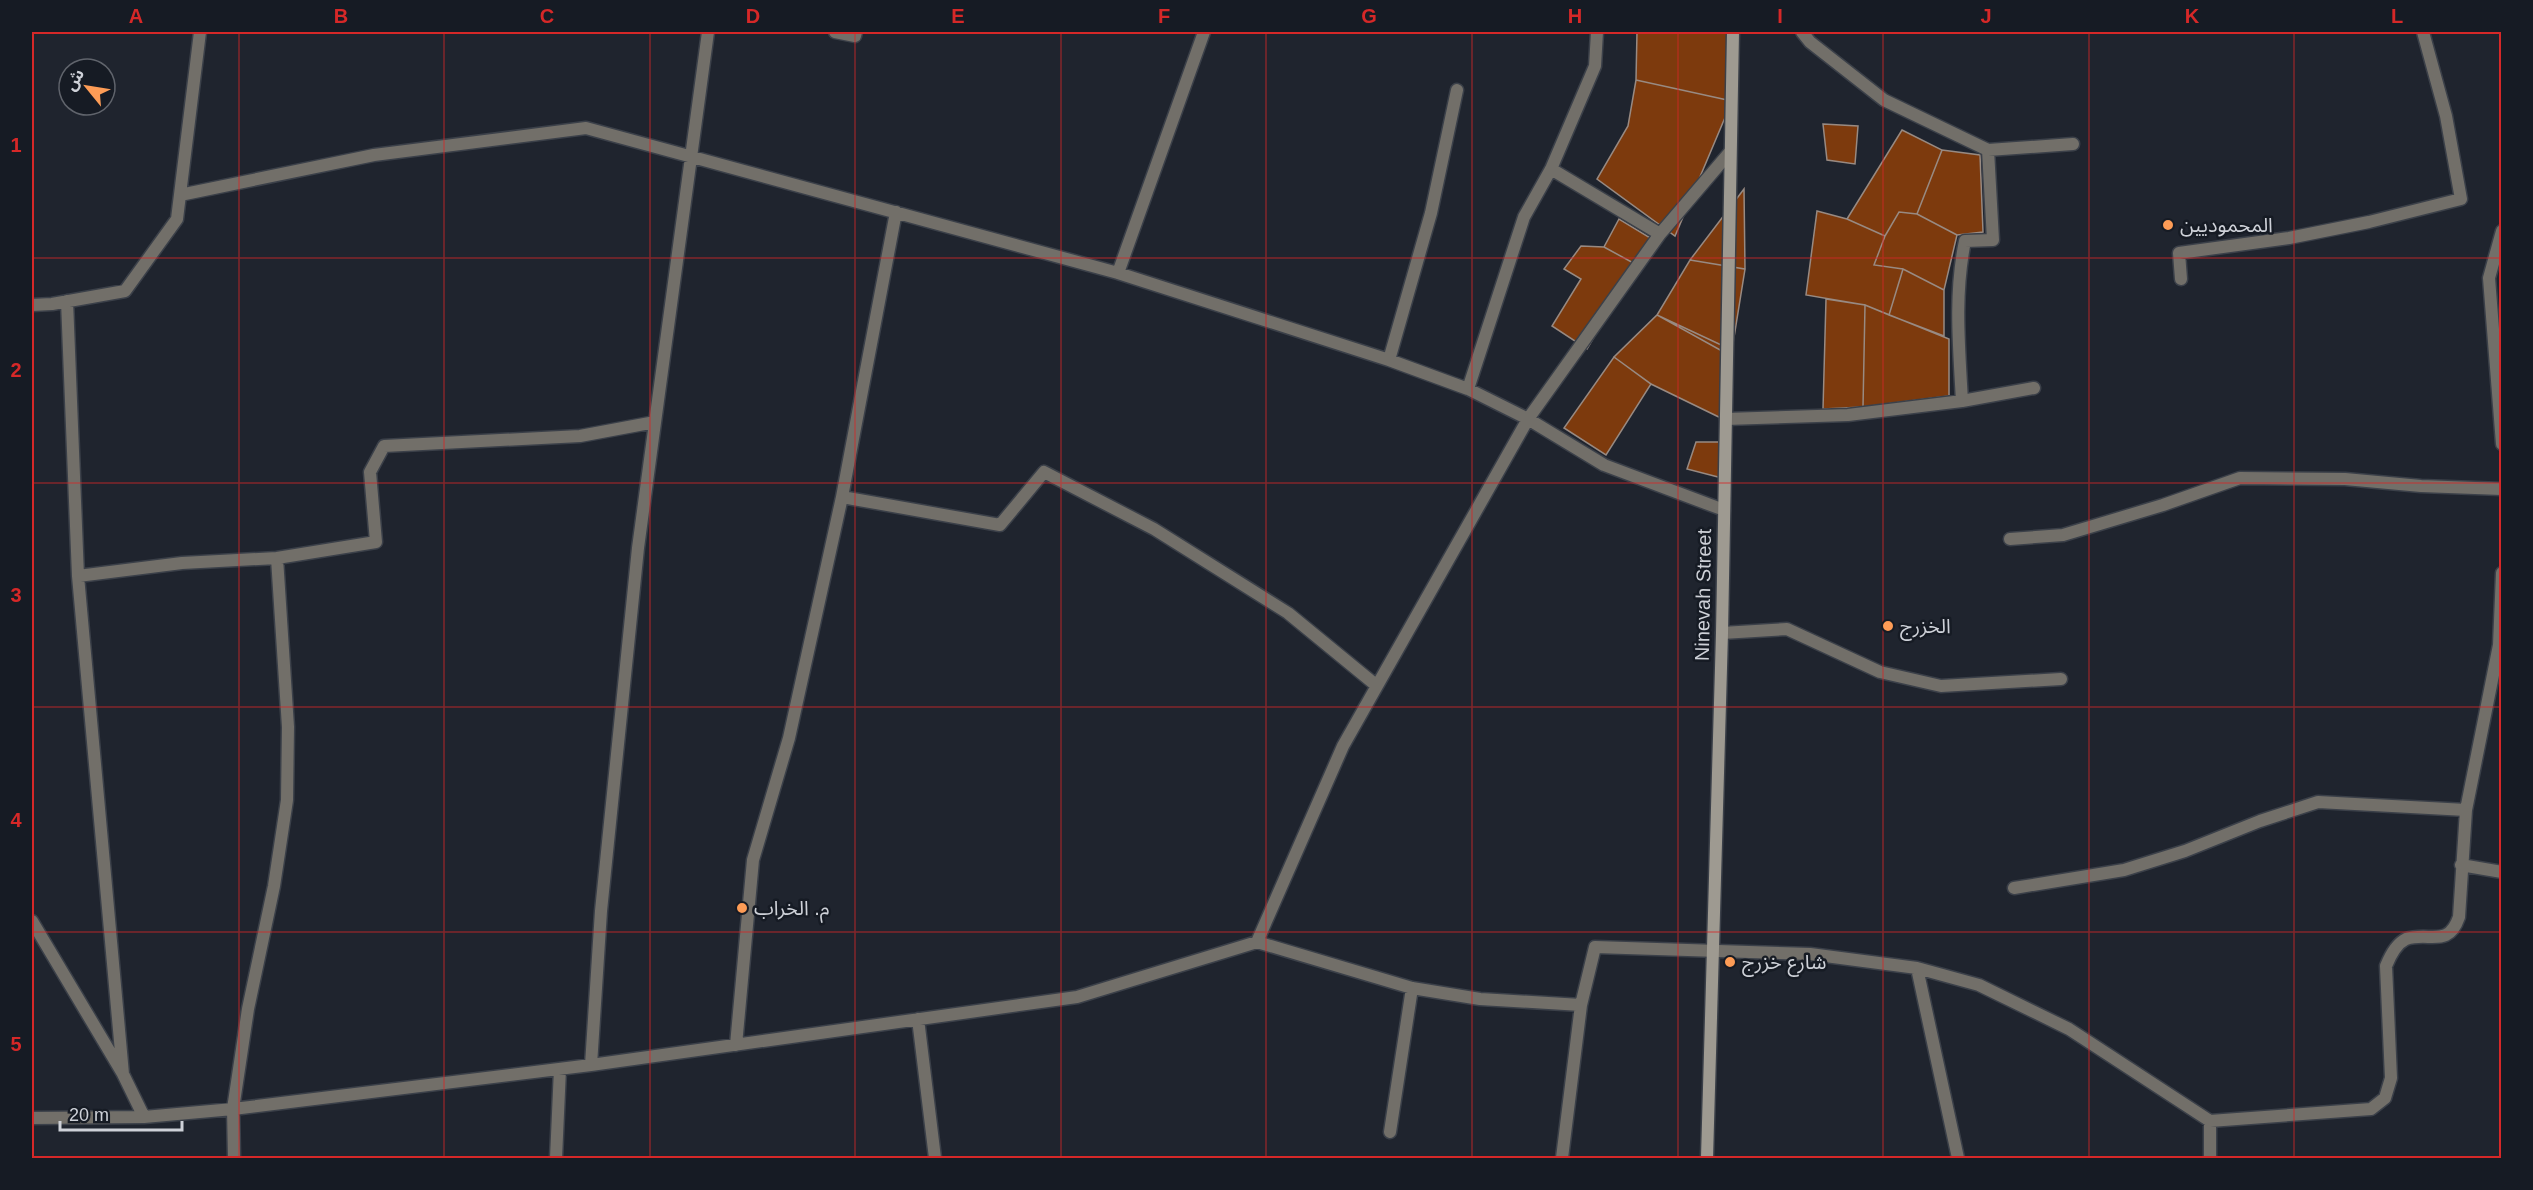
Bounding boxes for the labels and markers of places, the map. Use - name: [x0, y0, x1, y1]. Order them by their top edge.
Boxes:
- place label: المحموديين: [2180, 214, 2273, 237]
- marker: المحموديين: [2161, 218, 2175, 232]
- place label: الخزرج: [1900, 615, 1951, 641]
- marker: الخزرج: [1881, 619, 1895, 633]
- place label: م. الخراب: [754, 897, 830, 923]
- marker: م. الخراب: [735, 901, 749, 915]
- place label: شارع خزرج: [1742, 951, 1826, 977]
- marker: شارع خزرج: [1723, 955, 1737, 969]

